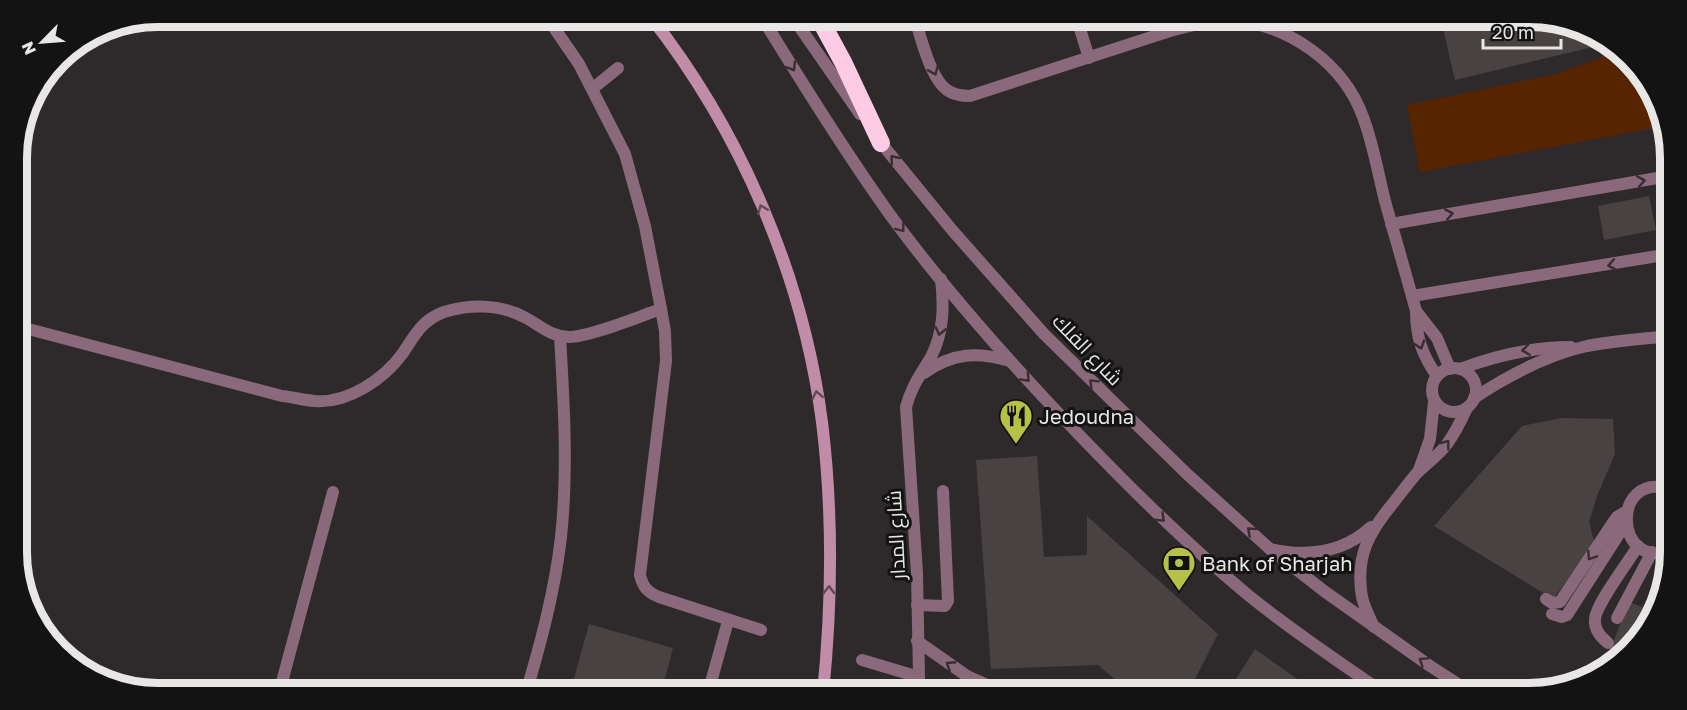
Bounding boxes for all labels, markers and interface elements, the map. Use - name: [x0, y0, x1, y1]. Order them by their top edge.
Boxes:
- north arrow: [12, 12, 72, 72]
- scale bar: [1483, 12, 1561, 50]
- text: 20 m: [1492, 21, 1534, 43]
- text: N: [17, 39, 40, 58]
- one-way arrow: [784, 61, 796, 71]
- one-way arrow: [927, 65, 939, 76]
- one-way arrow: [890, 155, 901, 166]
- one-way arrow: [1636, 175, 1646, 188]
- one-way arrow: [757, 204, 769, 215]
- one-way arrow: [1444, 209, 1454, 221]
- one-way arrow: [893, 221, 904, 232]
- one-way arrow: [1607, 258, 1617, 270]
- street label: شارع الفلك: [1046, 308, 1128, 392]
- one-way arrow: [934, 325, 947, 335]
- one-way arrow: [1413, 339, 1426, 350]
- one-way arrow: [1522, 344, 1531, 356]
- one-way arrow: [1019, 371, 1030, 381]
- one-way arrow: [1090, 380, 1101, 391]
- one-way arrow: [811, 391, 824, 401]
- restaurant icon: Jedoudna: [998, 398, 1034, 445]
- place label: Jedoudna: [1039, 404, 1134, 428]
- one-way arrow: [1439, 440, 1450, 451]
- street label: شارع المدار: [881, 490, 912, 581]
- one-way arrow: [1154, 510, 1165, 521]
- one-way arrow: [1247, 528, 1258, 539]
- bank icon: Bank of Sharjah: [1161, 545, 1197, 592]
- one-way arrow: [1587, 549, 1598, 560]
- place label: Bank of Sharjah: [1202, 551, 1353, 575]
- one-way arrow: [823, 585, 835, 594]
- one-way arrow: [1419, 657, 1430, 668]
- one-way arrow: [946, 662, 957, 673]

